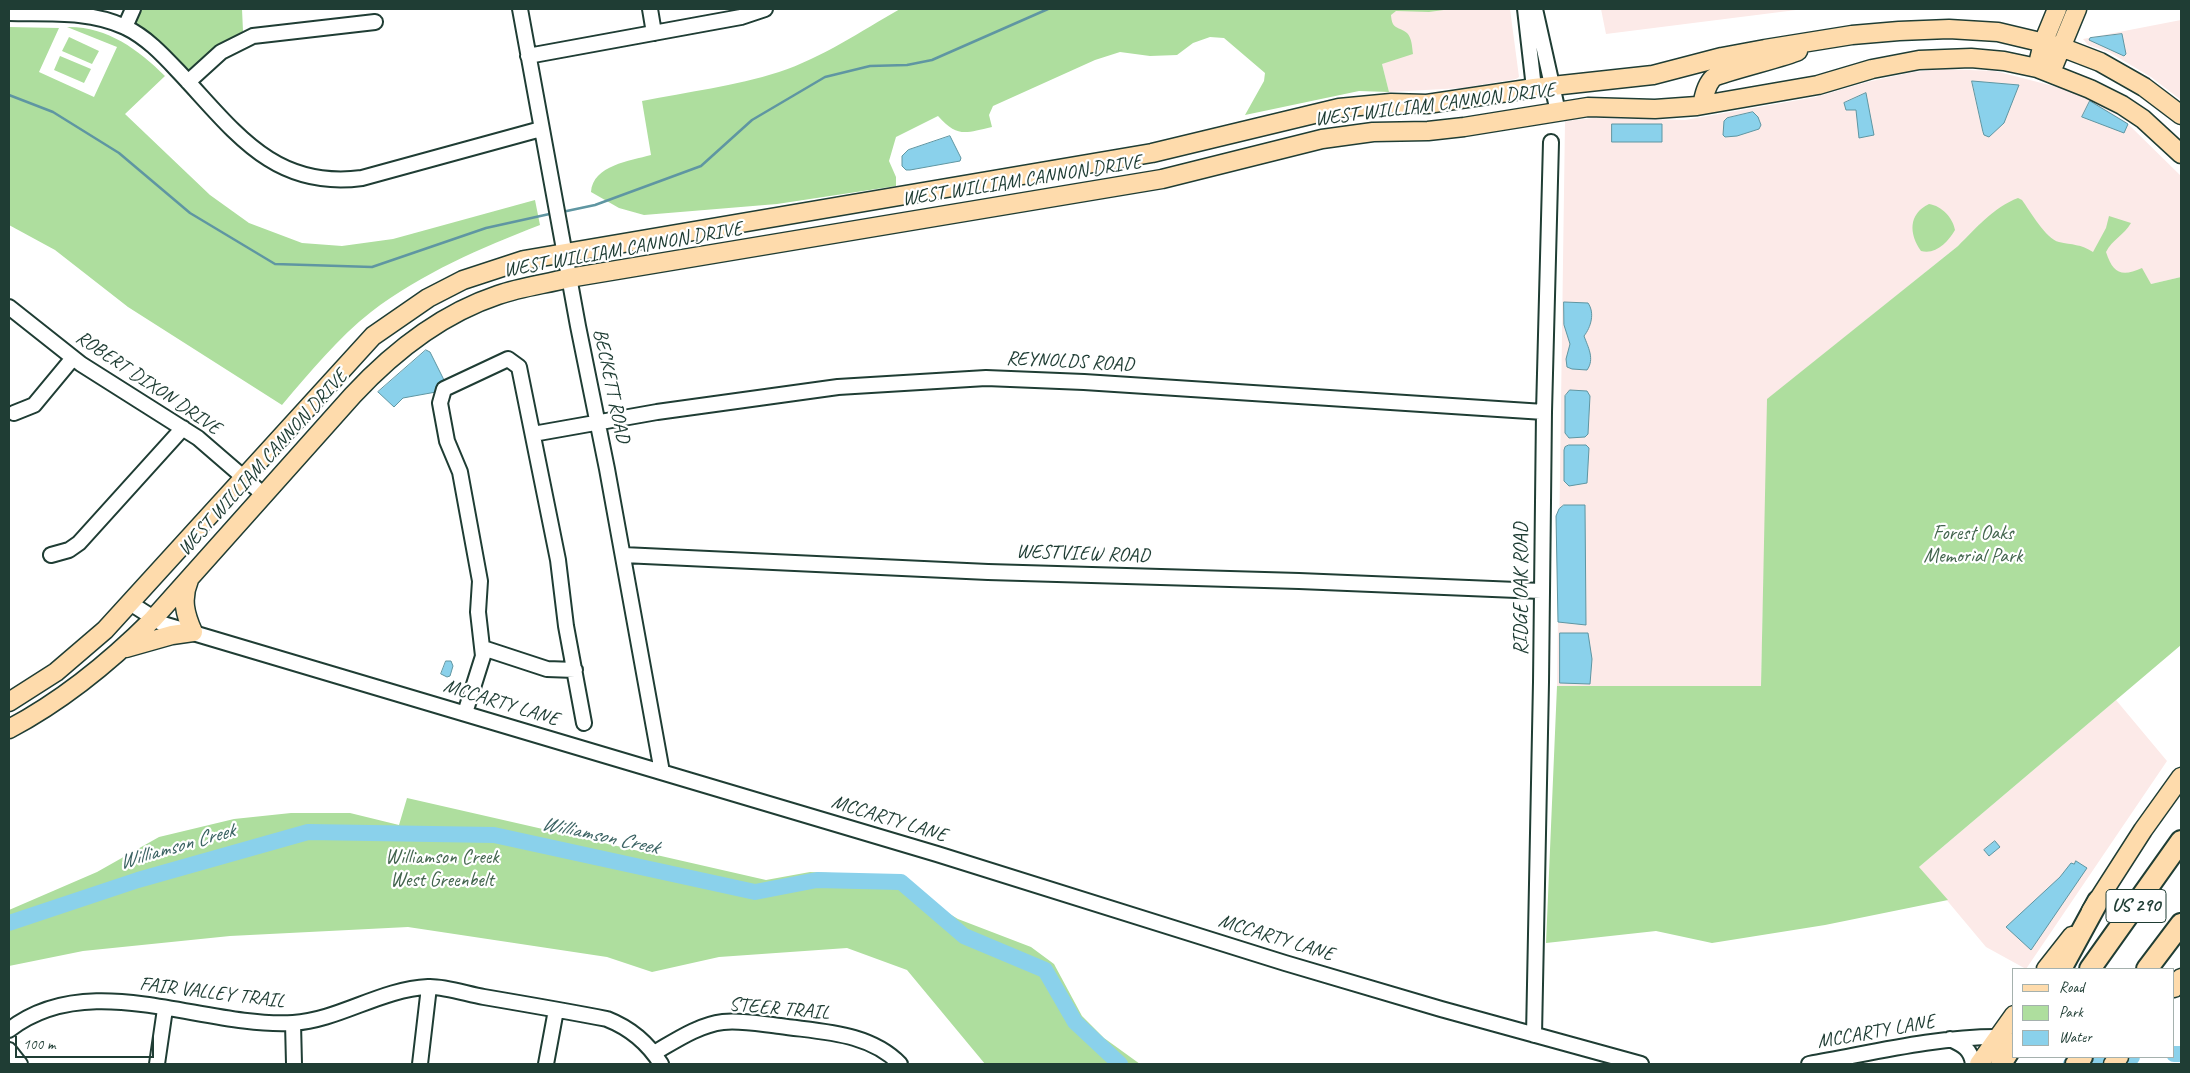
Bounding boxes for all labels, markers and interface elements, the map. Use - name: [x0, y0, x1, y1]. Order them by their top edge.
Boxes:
- street label: WEST WILLIAM CANNON DRIVE: [1313, 78, 1557, 132]
- street label: WEST WILLIAM CANNON DRIVE: [901, 150, 1143, 212]
- street label: WEST WILLIAM CANNON DRIVE: [502, 217, 744, 283]
- street label: ROBERT DIXON DRIVE: [71, 326, 225, 440]
- street label: BECKETT ROAD: [587, 327, 635, 445]
- street label: REYNOLDS ROAD: [1006, 347, 1134, 377]
- street label: WEST WILLIAM CANNON DRIVE: [173, 365, 353, 561]
- park label: Forest Oaks Memorial Park: [1924, 522, 2022, 569]
- street label: RIDGE OAK ROAD: [1510, 523, 1534, 655]
- street label: WESTVIEW ROAD: [1016, 540, 1150, 568]
- street label: MCCARTY LANE: [441, 674, 561, 732]
- street label: MCCARTY LANE: [829, 790, 949, 848]
- water label: Williamson Creek: [539, 811, 661, 861]
- water label: Williamson Creek: [116, 818, 238, 876]
- park label: Williamson Creek West Greenbelt: [385, 846, 499, 893]
- road number: US 290: [2106, 889, 2166, 922]
- street label: MCCARTY LANE: [1216, 909, 1336, 967]
- legend: [2012, 968, 2175, 1058]
- street label: FAIR VALLEY TRAIL: [138, 972, 286, 1014]
- text: Road: [2059, 978, 2084, 997]
- street label: STEER TRAIL: [728, 993, 830, 1025]
- text: Park: [2059, 1003, 2083, 1022]
- street label: MCCARTY LANE: [1815, 1010, 1937, 1054]
- scale bar: [18, 1026, 156, 1058]
- text: Water: [2059, 1028, 2092, 1047]
- text: 100 m: [23, 1035, 55, 1054]

